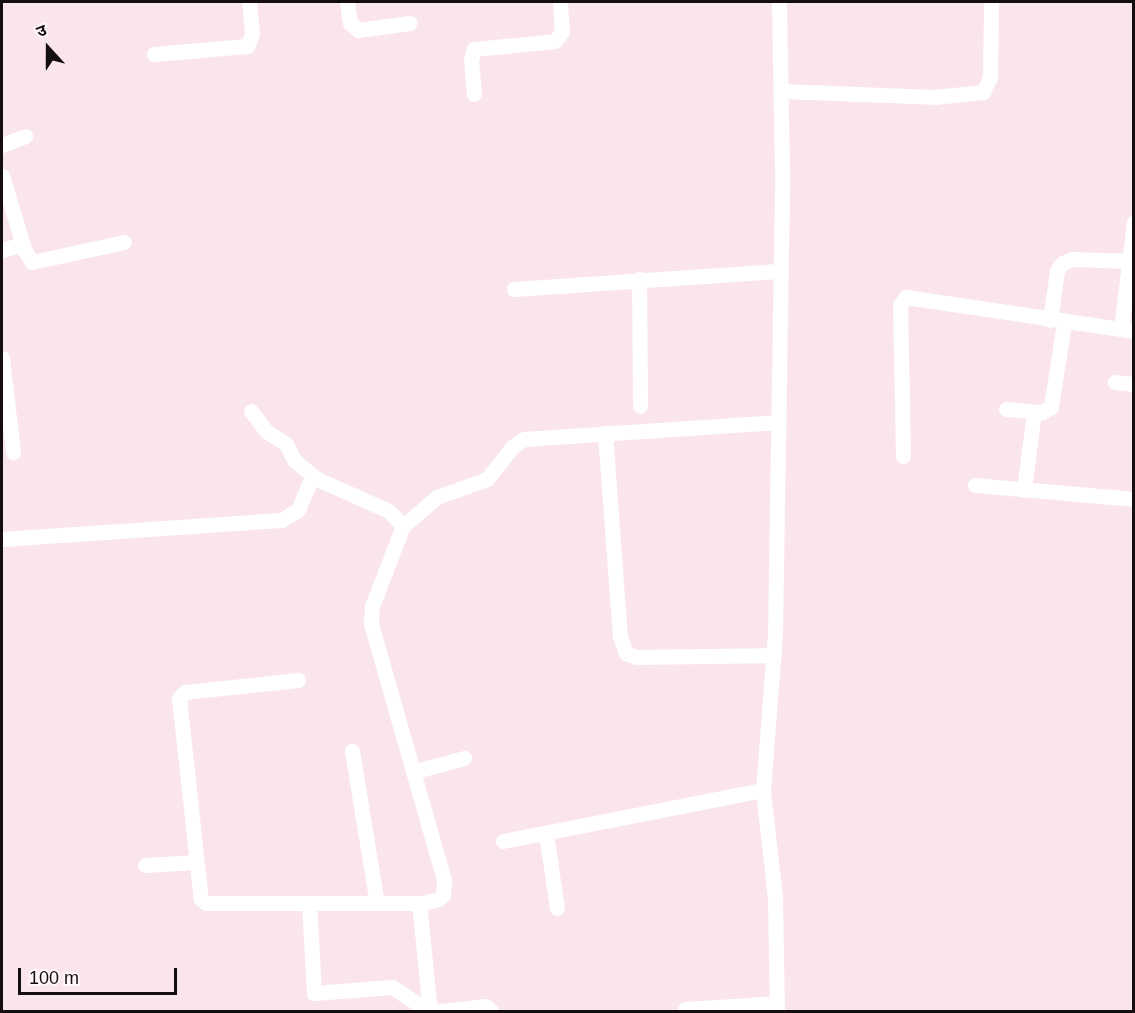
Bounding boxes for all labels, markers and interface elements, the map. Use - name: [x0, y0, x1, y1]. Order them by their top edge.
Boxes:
- north arrow: [18, 18, 78, 78]
- text: उ: [34, 21, 49, 40]
- scale bar: [21, 956, 180, 994]
- text: 100 m: [29, 968, 79, 988]

